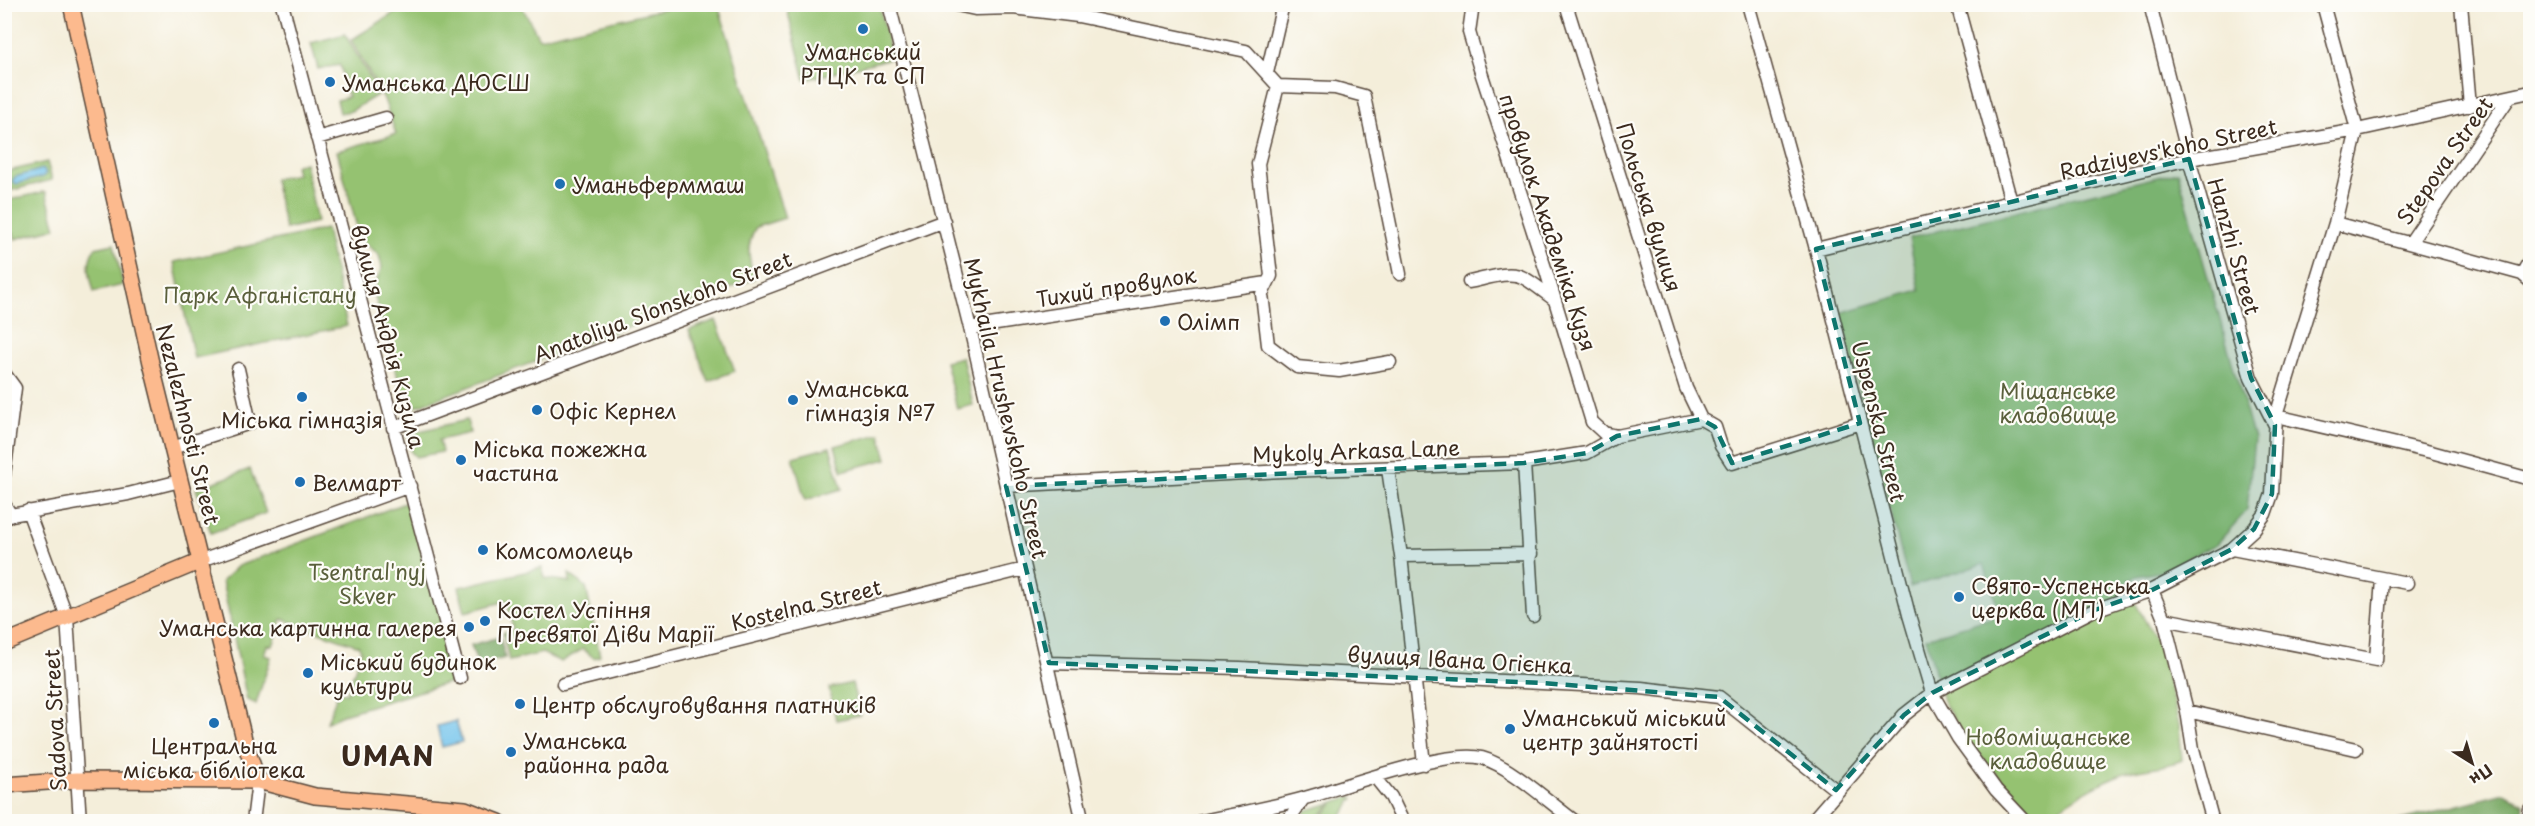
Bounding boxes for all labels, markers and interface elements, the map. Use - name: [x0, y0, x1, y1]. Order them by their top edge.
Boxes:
- marker: Уманський РТЦК та СП: [856, 22, 870, 36]
- place label: Уманський РТЦК та СП: [800, 35, 926, 91]
- place label: Уманська ДЮСШ: [342, 66, 530, 98]
- marker: Уманська ДЮСШ: [323, 75, 337, 89]
- street label: провулок Академіка Кузя: [1492, 89, 1606, 355]
- street label: Stepova Street: [2388, 90, 2500, 230]
- street label: Radziyevsʹkoho Street: [2057, 109, 2279, 187]
- street label: Польська вулиця: [1609, 118, 1691, 296]
- place label: Уманьферммаш: [572, 168, 745, 200]
- street label: Hanzhi Street: [2200, 174, 2270, 318]
- marker: Уманьферммаш: [553, 177, 567, 191]
- street label: вулиця Андрія Кизила: [344, 221, 434, 452]
- street label: Anatoliya Slonskoho Street: [528, 242, 796, 370]
- street label: Mykhaila Hrushevskoho Street: [957, 254, 1057, 562]
- street label: Тихий провулок: [1034, 257, 1199, 314]
- park label: Парк Афганістану: [163, 278, 357, 310]
- place label: Олімп: [1177, 305, 1240, 337]
- marker: Олімп: [1158, 314, 1172, 328]
- street label: Nezalezhnosti Street: [149, 320, 229, 528]
- street label: Uspenska Street: [1845, 337, 1915, 505]
- place label: Уманська гімназія №7: [805, 372, 935, 428]
- park label: Міщанське кладовище: [1999, 374, 2117, 430]
- marker: Міська гімназія: [295, 390, 309, 404]
- marker: Уманська гімназія №7: [786, 393, 800, 407]
- place label: Офіс Кернел: [549, 394, 677, 426]
- place label: Міська гімназія: [221, 403, 383, 435]
- marker: Офіс Кернел: [530, 403, 544, 417]
- street label: Mykoly Arkasa Lane: [1252, 430, 1460, 470]
- place label: Міська пожежна частина: [473, 432, 647, 488]
- marker: Міська пожежна частина: [454, 453, 468, 467]
- place label: Велмарт: [312, 466, 402, 498]
- marker: Велмарт: [293, 475, 307, 489]
- place label: Комсомолець: [495, 534, 633, 566]
- marker: Комсомолець: [476, 543, 490, 557]
- park label: Tsentral'nyj Skver: [308, 555, 426, 611]
- place label: Свято-Успенська церква (МП): [1971, 569, 2150, 625]
- street label: Kostelna Street: [727, 570, 885, 638]
- marker: Свято-Успенська церква (МП): [1952, 590, 1966, 604]
- place label: Костел Успіння Пресвятої Діви Марії: [497, 593, 715, 649]
- place label: Уманська картинна галерея: [159, 611, 457, 643]
- marker: Костел Успіння Пресвятої Діви Марії: [478, 614, 492, 628]
- marker: Уманська картинна галерея: [462, 620, 476, 634]
- street label: вулиця Івана Огієнка: [1347, 637, 1573, 681]
- place label: Міський будинок культури: [320, 645, 497, 701]
- street label: Sadova Street: [34, 648, 74, 792]
- marker: Міський будинок культури: [301, 666, 315, 680]
- place label: Центр обслуговування платників: [532, 688, 876, 720]
- marker: Центр обслуговування платників: [513, 697, 527, 711]
- place label: Уманський міський центр зайнятості: [1522, 701, 1726, 757]
- marker: Центральна міська бібліотека: [207, 716, 221, 730]
- park label: Новоміщанське кладовище: [1965, 720, 2131, 776]
- marker: Уманський міський центр зайнятості: [1503, 722, 1517, 736]
- place label: Уманська районна рада: [523, 724, 670, 780]
- place label: Центральна міська бібліотека: [123, 729, 305, 785]
- north arrow: [2442, 733, 2502, 793]
- district label: UMAN: [341, 734, 435, 775]
- marker: Уманська районна рада: [504, 745, 518, 759]
- text: Пн: [2465, 759, 2498, 792]

